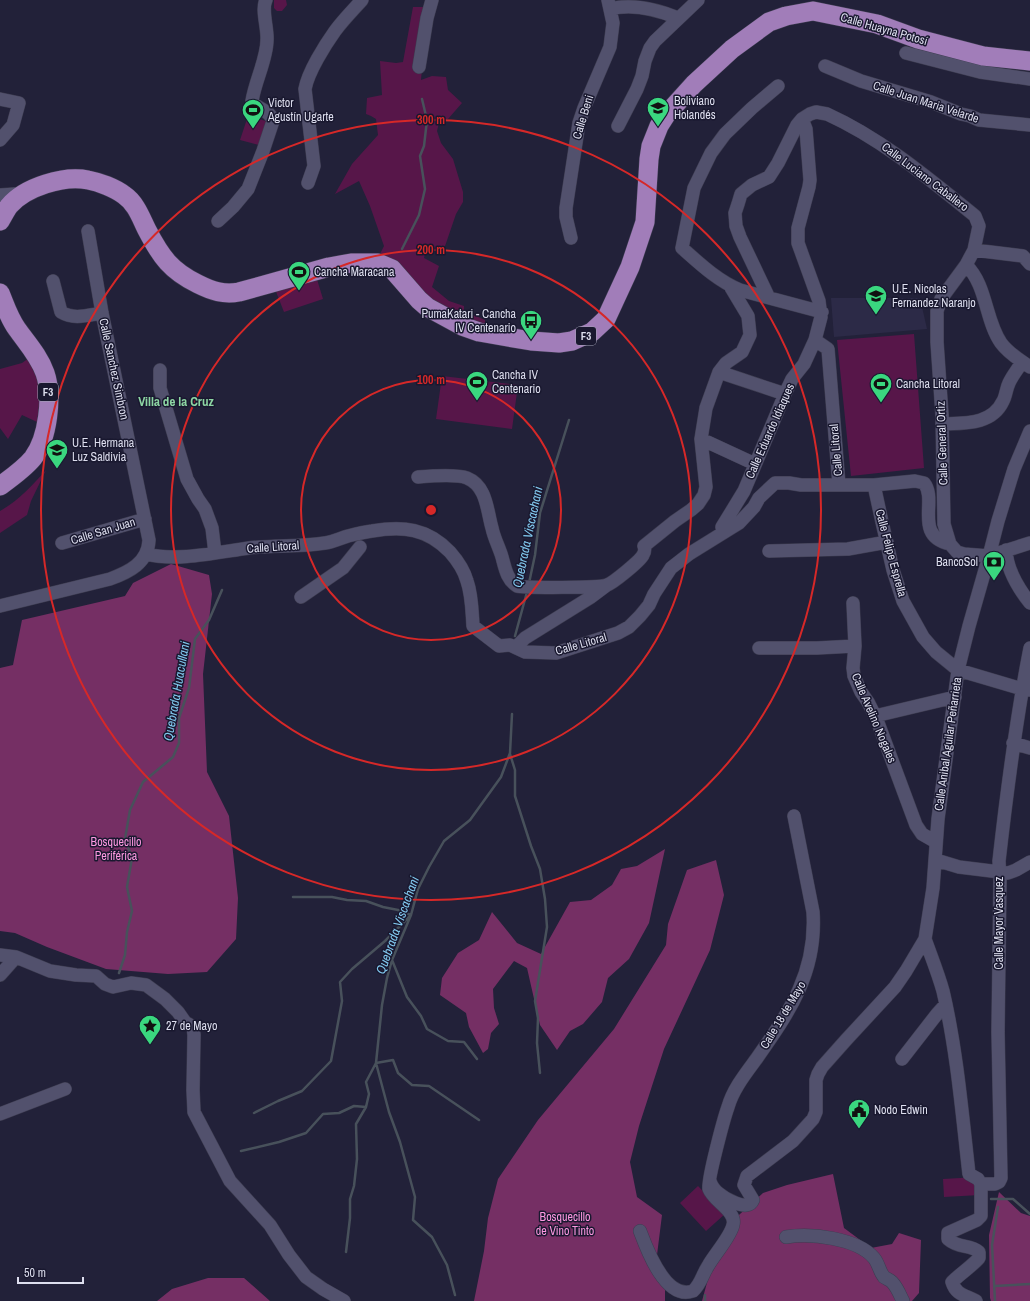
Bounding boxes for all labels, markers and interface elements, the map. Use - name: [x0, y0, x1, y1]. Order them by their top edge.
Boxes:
- street label: Calle Huayna Potosí: [839, 9, 930, 49]
- street label: Calle Juan Maria Velarde: [871, 77, 981, 127]
- street label: Calle Beni: [569, 93, 597, 141]
- place label: Boliviano Holandés: [674, 93, 716, 123]
- place label: Victor Agustín Ugarte: [267, 95, 334, 125]
- school or university icon: Boliviano Holandés: [645, 95, 671, 128]
- sports icon: Victor Agustín Ugarte: [240, 97, 266, 130]
- text: 300 m: [417, 112, 445, 128]
- street label: Calle Luciano Caballero: [878, 139, 972, 215]
- text: 200 m: [417, 242, 445, 258]
- sports icon: Cancha Maracana: [286, 259, 312, 292]
- place label: Cancha Maracana: [314, 264, 395, 280]
- place label: U.E. Nicolas Fernandez Naranjo: [892, 281, 976, 311]
- school or university icon: U.E. Nicolas Fernandez Naranjo: [863, 283, 889, 316]
- place label: PumaKatari - Cancha IV Centenario: [421, 306, 517, 336]
- bus stop icon: PumaKatari - Cancha IV Centenario: [518, 308, 544, 341]
- street label: Calle Sanchez Simbron: [95, 317, 133, 421]
- road number: F3: [576, 327, 596, 345]
- place label: Cancha IV Centenario: [492, 367, 541, 397]
- sports icon: Cancha IV Centenario: [464, 369, 490, 402]
- sports icon: Cancha Litoral: [868, 371, 894, 404]
- text: 100 m: [417, 372, 445, 388]
- place label: Cancha Litoral: [896, 376, 960, 392]
- street label: Calle Eduardo Idiaques: [742, 381, 798, 481]
- road number: F3: [38, 383, 58, 401]
- district label: Villa de la Cruz: [138, 393, 214, 410]
- street label: Calle General Ortiz: [933, 401, 951, 485]
- street label: Calle Litoral: [826, 423, 846, 477]
- place label: U.E. Hermana Luz Saldivia: [72, 435, 135, 465]
- school or university icon: U.E. Hermana Luz Saldivia: [44, 437, 70, 470]
- water label: Quebrada Viscachani: [508, 485, 547, 589]
- centre of rings: [424, 503, 438, 517]
- street label: Calle Felipe Esprella: [872, 507, 911, 599]
- street label: Calle San Juan: [69, 514, 137, 548]
- street label: Calle Litoral: [246, 537, 300, 557]
- bank icon: BancoSol: [981, 549, 1007, 582]
- place label: BancoSol: [936, 554, 978, 570]
- street label: Calle Litoral: [554, 629, 608, 659]
- water label: Quebrada Huacullani: [159, 640, 194, 742]
- street label: Calle Avelino Nogales: [848, 671, 900, 765]
- street label: Calle Anibal Aguilar Peñarrieta: [931, 676, 965, 812]
- park label: Bosquecillo Periférica: [91, 834, 141, 864]
- water label: Quebrada Viscachani: [372, 874, 423, 976]
- street label: Calle Mayor Vasquez: [991, 877, 1007, 969]
- street label: Calle 18 de Mayo: [756, 978, 810, 1052]
- place icon: 27 de Mayo: [137, 1013, 163, 1046]
- place label: 27 de Mayo: [166, 1018, 217, 1034]
- public building icon: Nodo Edwin: [846, 1097, 872, 1130]
- place label: Nodo Edwin: [874, 1102, 928, 1118]
- park label: Bosquecillo de Vino Tinto: [536, 1209, 594, 1239]
- scale bar: [18, 1259, 83, 1285]
- text: 50 m: [24, 1265, 46, 1281]

